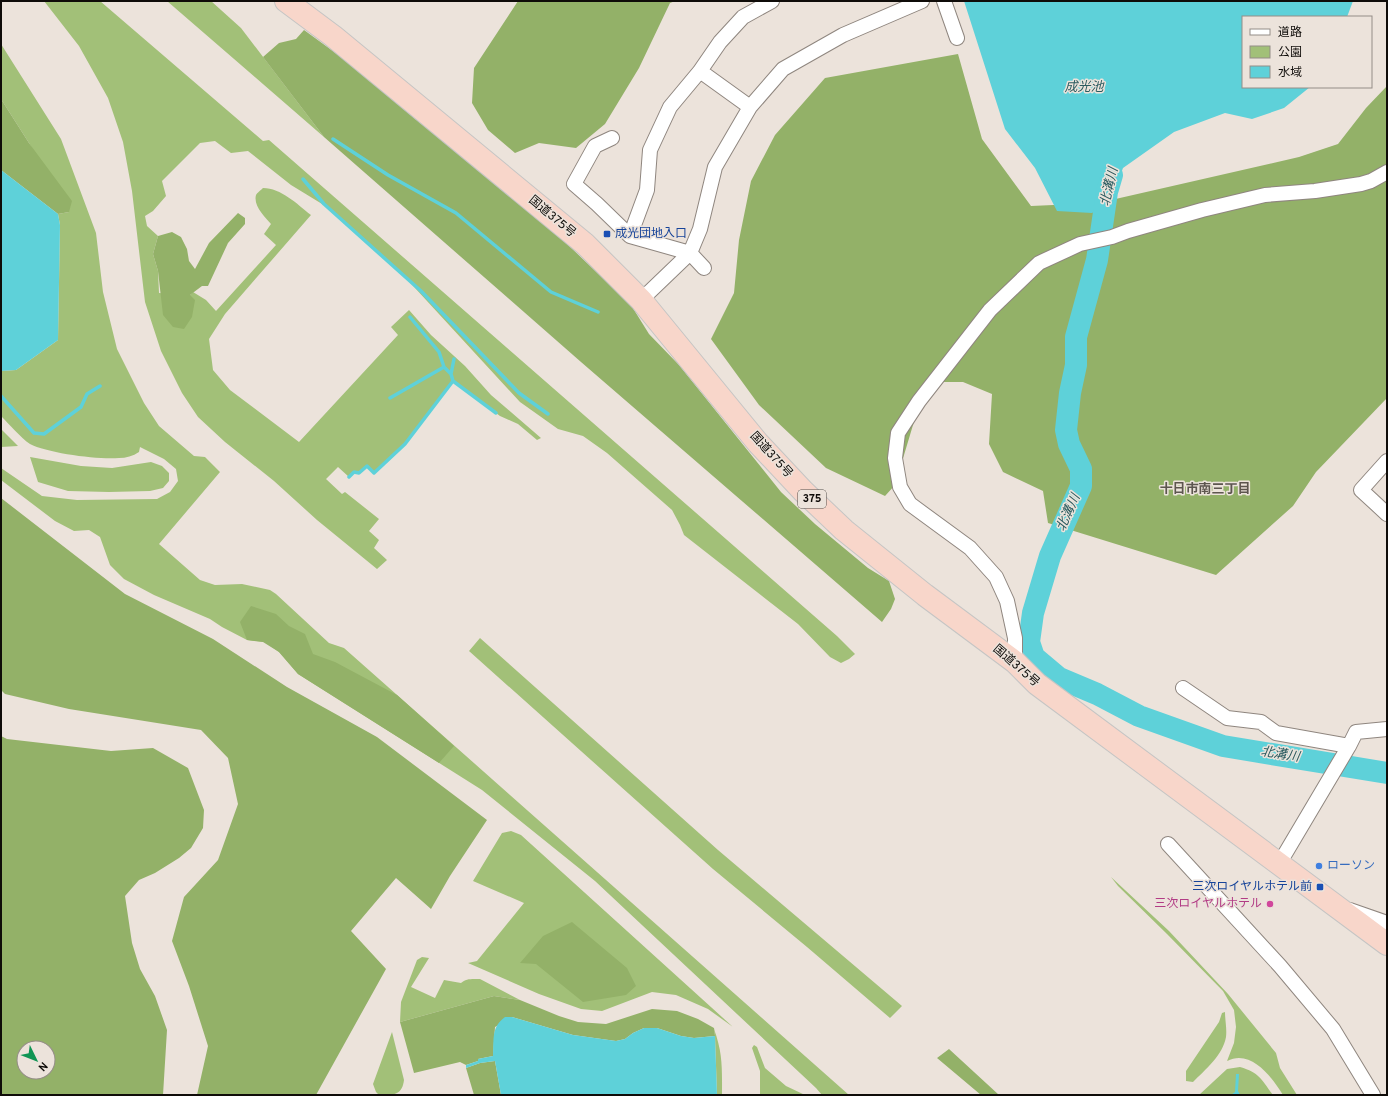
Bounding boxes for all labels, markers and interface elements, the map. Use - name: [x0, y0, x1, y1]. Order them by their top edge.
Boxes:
- legend: [1242, 16, 1372, 88]
- text: 道路: [1278, 25, 1302, 41]
- text: 公園: [1278, 45, 1302, 61]
- text: 水域: [1278, 65, 1302, 81]
- water label: 成光池: [1064, 80, 1105, 96]
- water label: 北溝川: [1098, 164, 1123, 208]
- street label: 国道375号: [525, 193, 579, 241]
- place label: 成光団地入口: [615, 226, 687, 242]
- marker: 成光団地入口: [602, 229, 612, 239]
- street label: 国道375号: [746, 429, 796, 481]
- district label: 十日市南三丁目: [1159, 482, 1251, 498]
- road number: 375: [798, 490, 826, 508]
- water label: 北溝川: [1054, 490, 1085, 534]
- street label: 国道375号: [989, 641, 1043, 691]
- water label: 北溝川: [1259, 744, 1302, 766]
- place label: ローソン: [1327, 858, 1375, 874]
- marker: ローソン: [1314, 861, 1324, 871]
- place label: 三次ロイヤルホテル前: [1192, 879, 1312, 895]
- marker: 三次ロイヤルホテル前: [1315, 882, 1325, 892]
- place label: 三次ロイヤルホテル: [1154, 896, 1262, 912]
- marker: 三次ロイヤルホテル: [1265, 899, 1275, 909]
- north arrow: [16, 1040, 56, 1080]
- text: N: [35, 1058, 50, 1074]

